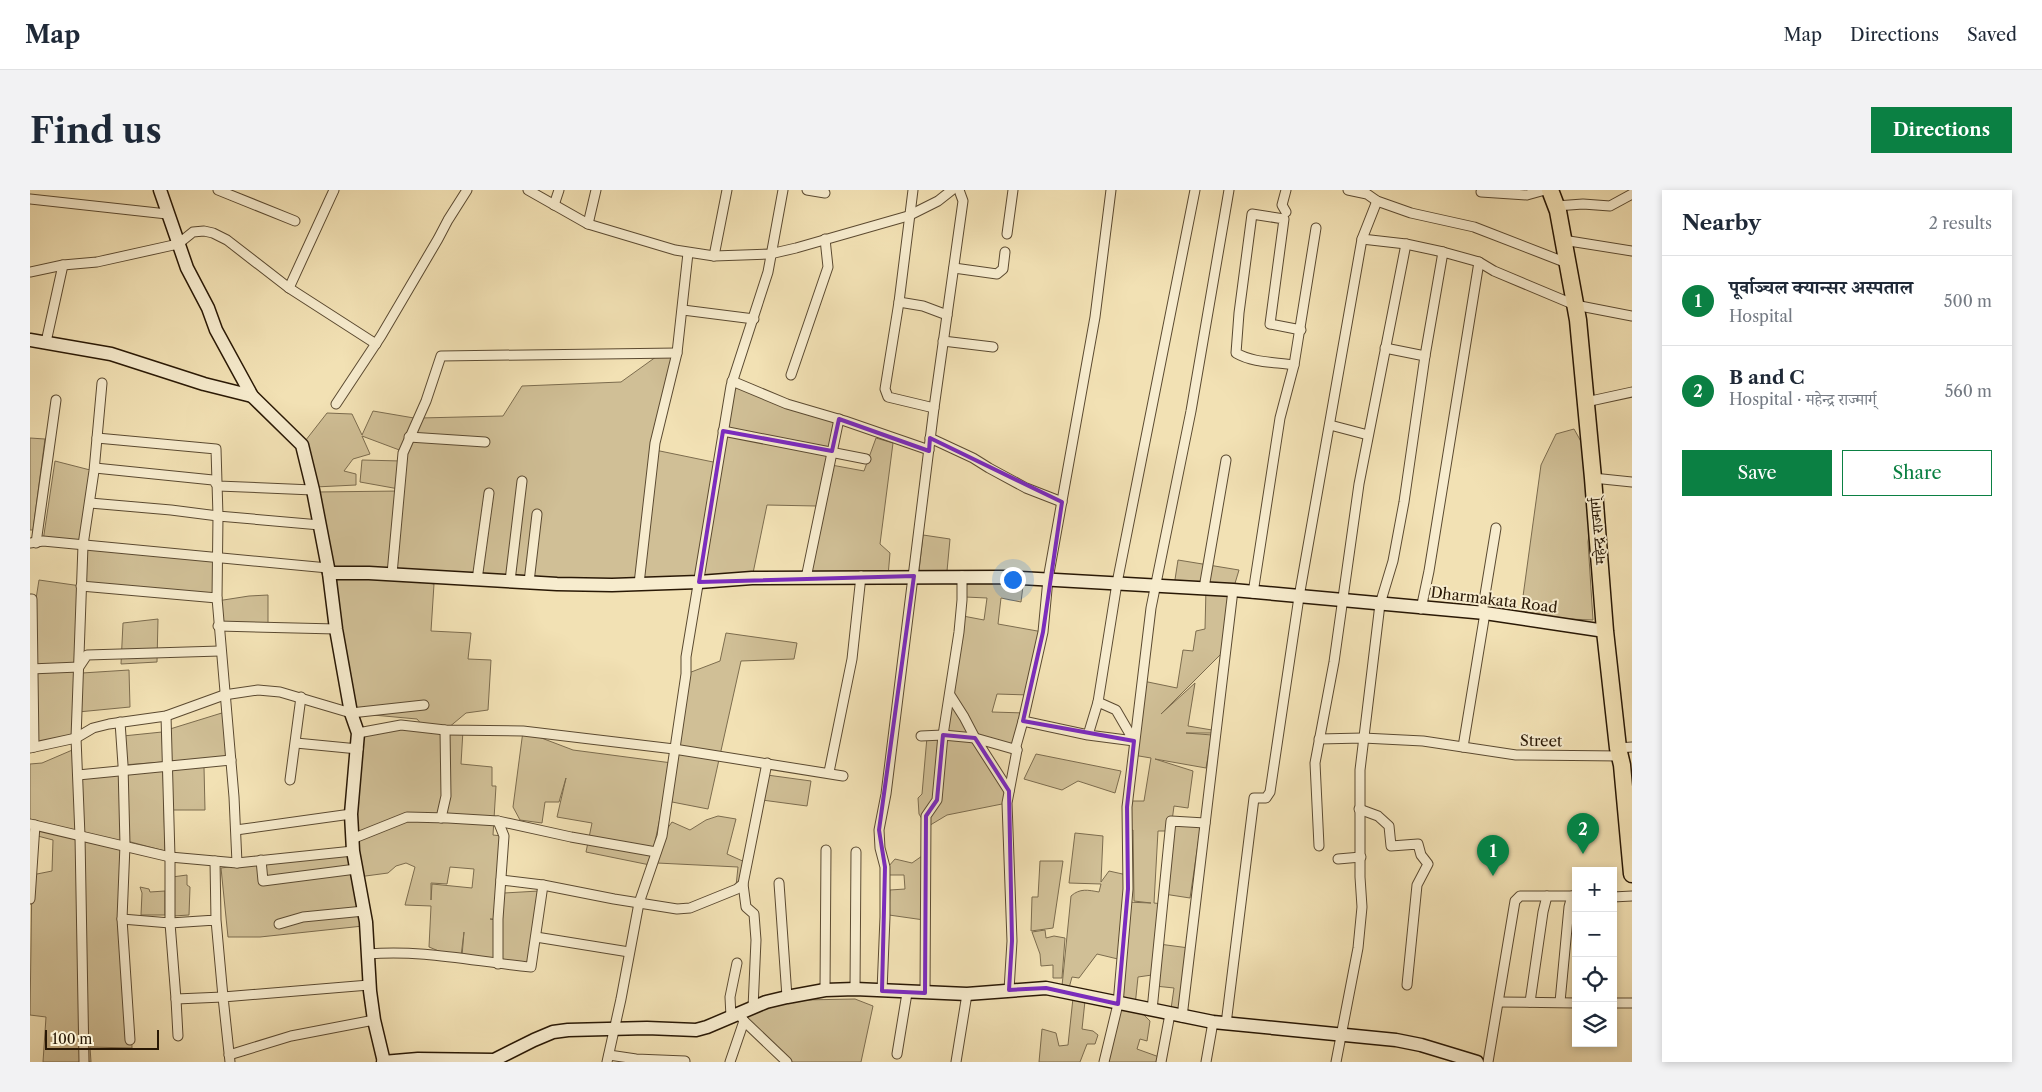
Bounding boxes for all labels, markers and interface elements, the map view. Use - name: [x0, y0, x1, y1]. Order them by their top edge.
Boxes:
- text: Map: [25, 20, 80, 49]
- text: Map: [1783, 24, 1822, 46]
- text: Directions: [1850, 24, 1939, 46]
- text: Saved: [1967, 24, 2017, 46]
- button: Directions: [1871, 107, 2012, 153]
- text: Find us: [30, 109, 162, 152]
- text: Nearby: [1682, 210, 1761, 235]
- text: 2 results: [1929, 213, 1992, 233]
- text: पूर्वाञ्चल क्यान्सर अस्पताल: [1729, 276, 1913, 299]
- text: 1: [1694, 291, 1702, 311]
- text: 500 m: [1944, 291, 1992, 311]
- text: Hospital: [1729, 306, 1793, 326]
- text: B and C: [1729, 366, 1805, 389]
- text: 2: [1693, 381, 1703, 401]
- text: 560 m: [1945, 381, 1992, 401]
- text: Hospital · महेन्द्र राज्मार्ग्: [1729, 389, 1877, 409]
- button: Save: [1682, 450, 1832, 496]
- button: Share: [1842, 450, 1992, 496]
- street label: महेन्द्र राज्मार्ग्: [1585, 494, 1611, 566]
- your location: [1000, 567, 1026, 593]
- street label: Dharmakata Road: [1429, 582, 1559, 617]
- street label: Street: [1520, 731, 1563, 750]
- pin: 2: [1567, 813, 1599, 854]
- pin: 1: [1477, 835, 1509, 876]
- map controls: [1572, 867, 1617, 1047]
- button: +: [1572, 867, 1617, 912]
- button: −: [1572, 912, 1617, 957]
- button: locate: [1572, 957, 1617, 1002]
- button: layers: [1572, 1002, 1617, 1047]
- scale bar: [45, 1027, 159, 1050]
- text: 100 m: [52, 1030, 92, 1048]

